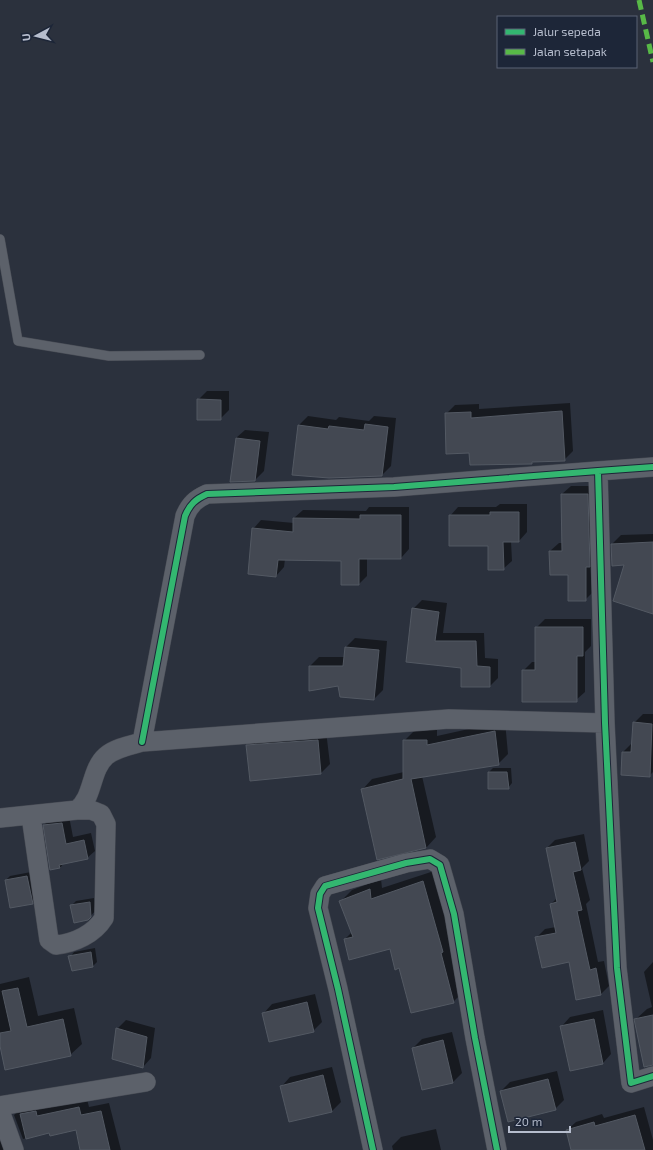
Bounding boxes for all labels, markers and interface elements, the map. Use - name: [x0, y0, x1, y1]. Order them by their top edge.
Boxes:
- north arrow: [16, 16, 56, 56]
- legend: [497, 16, 637, 68]
- text: Jalur sepeda: [533, 24, 601, 38]
- text: U: [19, 33, 32, 42]
- text: Jalan setapak: [533, 44, 607, 58]
- scale bar: [509, 1108, 570, 1134]
- text: 20 m: [515, 1114, 542, 1128]

